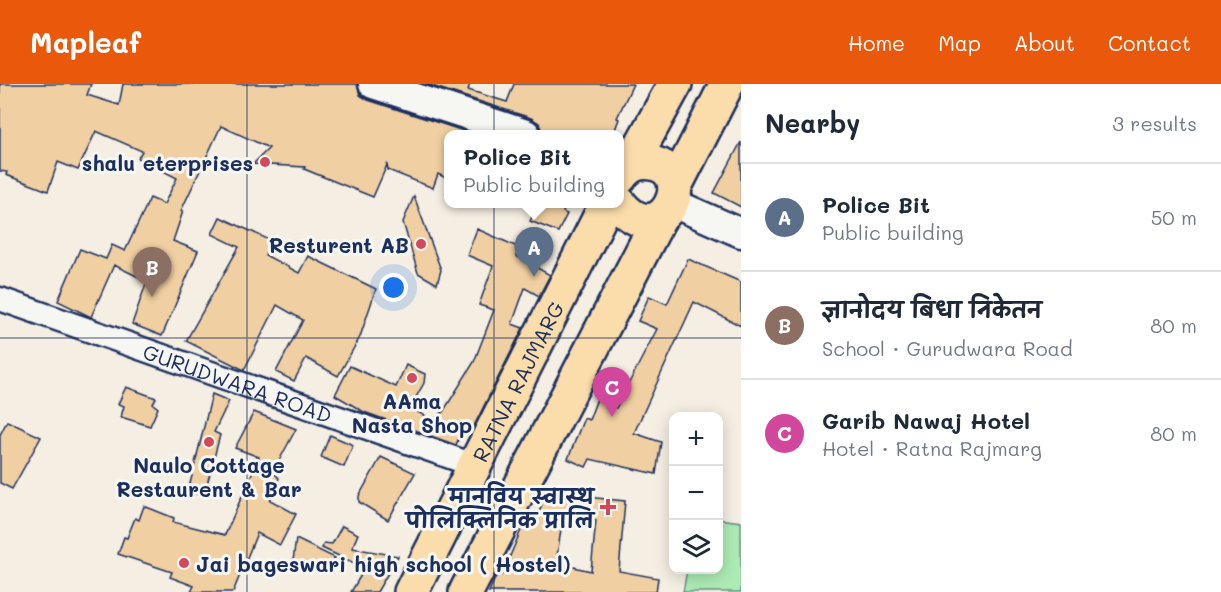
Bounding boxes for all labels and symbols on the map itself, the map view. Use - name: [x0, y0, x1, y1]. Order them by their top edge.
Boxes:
- place label: shalu eterprises: [82, 149, 253, 176]
- marker: shalu eterprises: [258, 155, 272, 169]
- pin: A: [514, 228, 554, 277]
- place label: Resturent AB: [269, 231, 409, 258]
- marker: Resturent AB: [414, 237, 428, 251]
- pin: B: [132, 248, 172, 297]
- your location: [379, 273, 408, 302]
- street label: RATNA RAJMARG: [465, 296, 569, 466]
- street label: GURUDWARA ROAD: [140, 337, 336, 428]
- pin: C: [592, 368, 632, 417]
- marker: AAma Nasta Shop: [405, 371, 419, 385]
- place label: AAma Nasta Shop: [352, 387, 472, 438]
- marker: Naulo Cottage Restaurent & Bar: [202, 435, 216, 449]
- place label: Naulo Cottage Restaurent & Bar: [116, 451, 302, 502]
- place label: मानविय स्वास्थ पोलिक्लिनिक प्रालि: [404, 481, 596, 533]
- marker: मानविय स्वास्थ पोलिक्लिनिक प्रालि: [599, 498, 617, 516]
- place label: Jai bageswari high school ( Hostel): [196, 550, 571, 577]
- marker: Jai bageswari high school ( Hostel): [177, 556, 191, 570]

